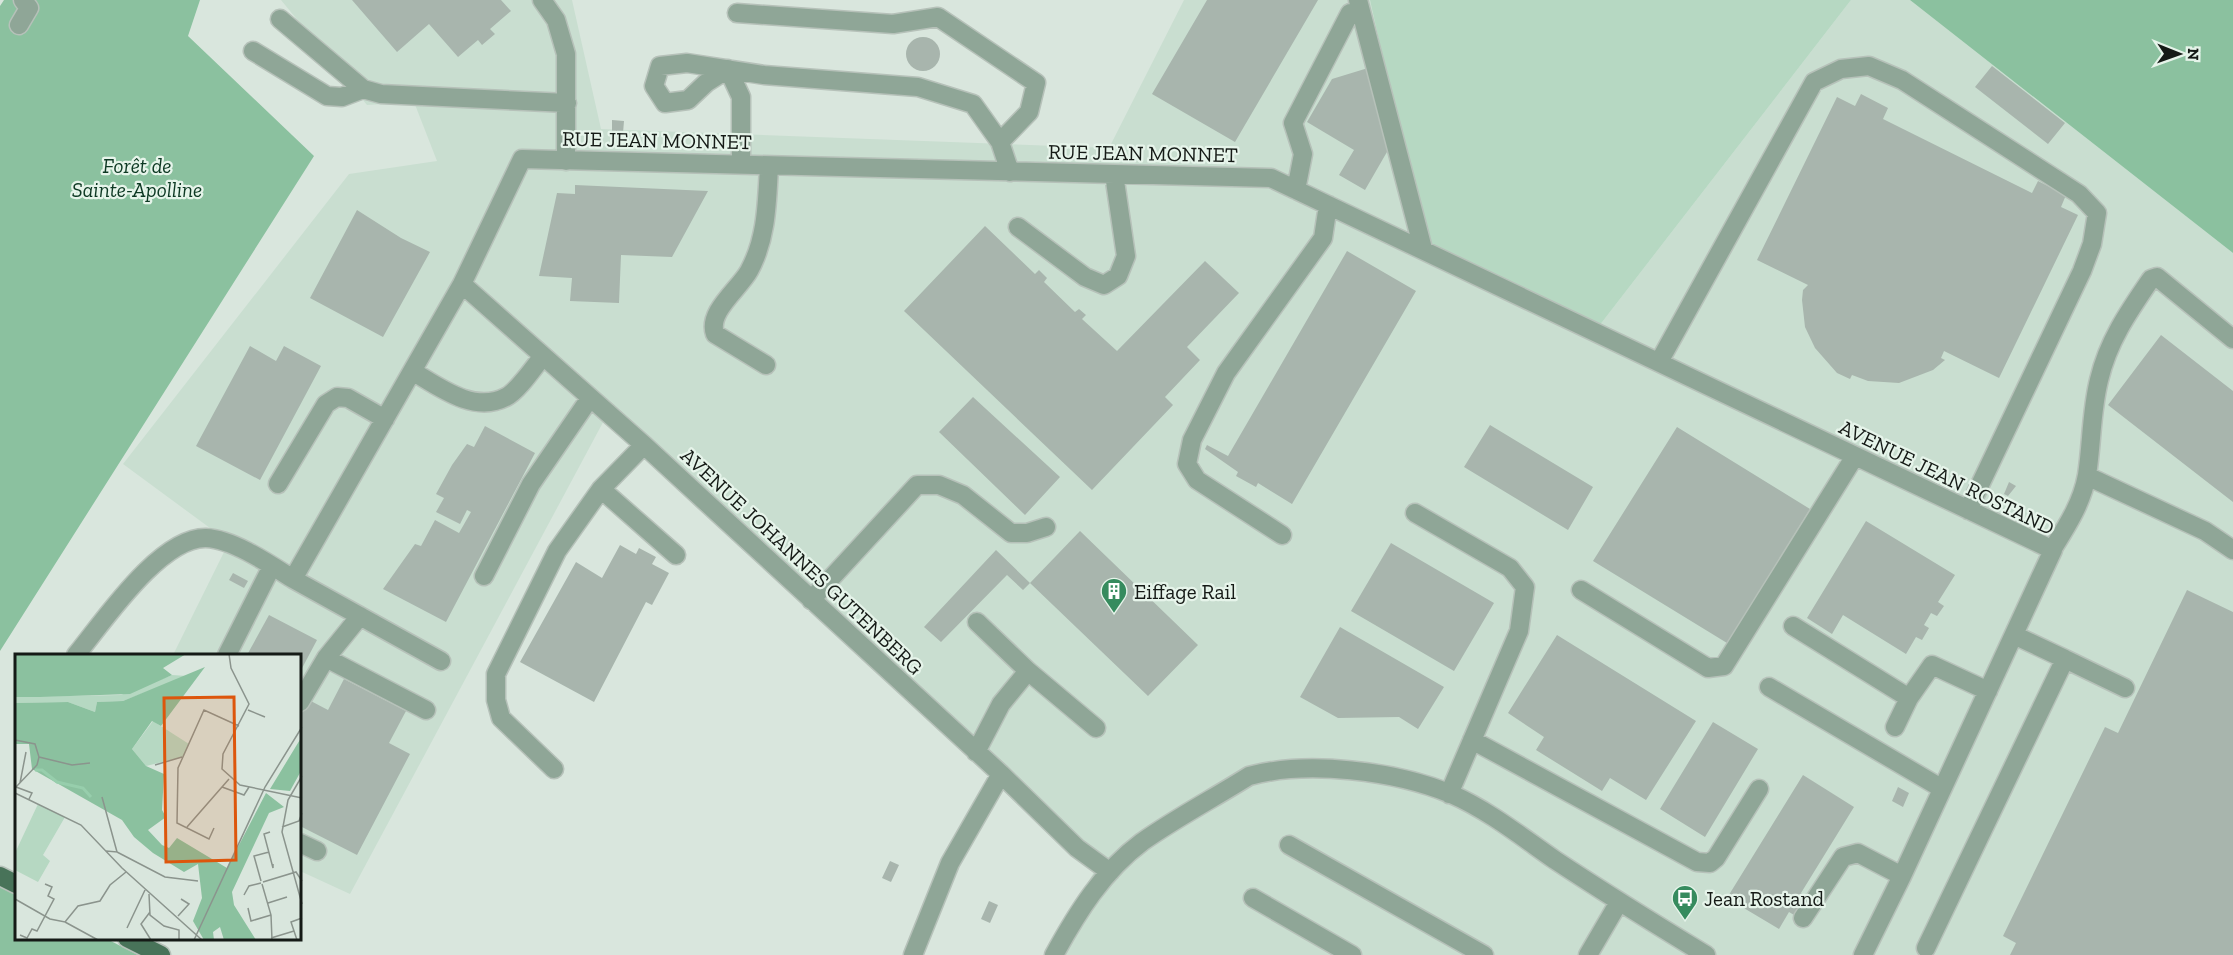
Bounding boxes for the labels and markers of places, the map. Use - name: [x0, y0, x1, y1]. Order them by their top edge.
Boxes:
- building icon: Eiffage Rail: [1099, 576, 1129, 614]
- place label: Eiffage Rail: [1134, 579, 1236, 604]
- bus stop icon: Jean Rostand: [1670, 883, 1700, 921]
- place label: Jean Rostand: [1704, 886, 1825, 911]

